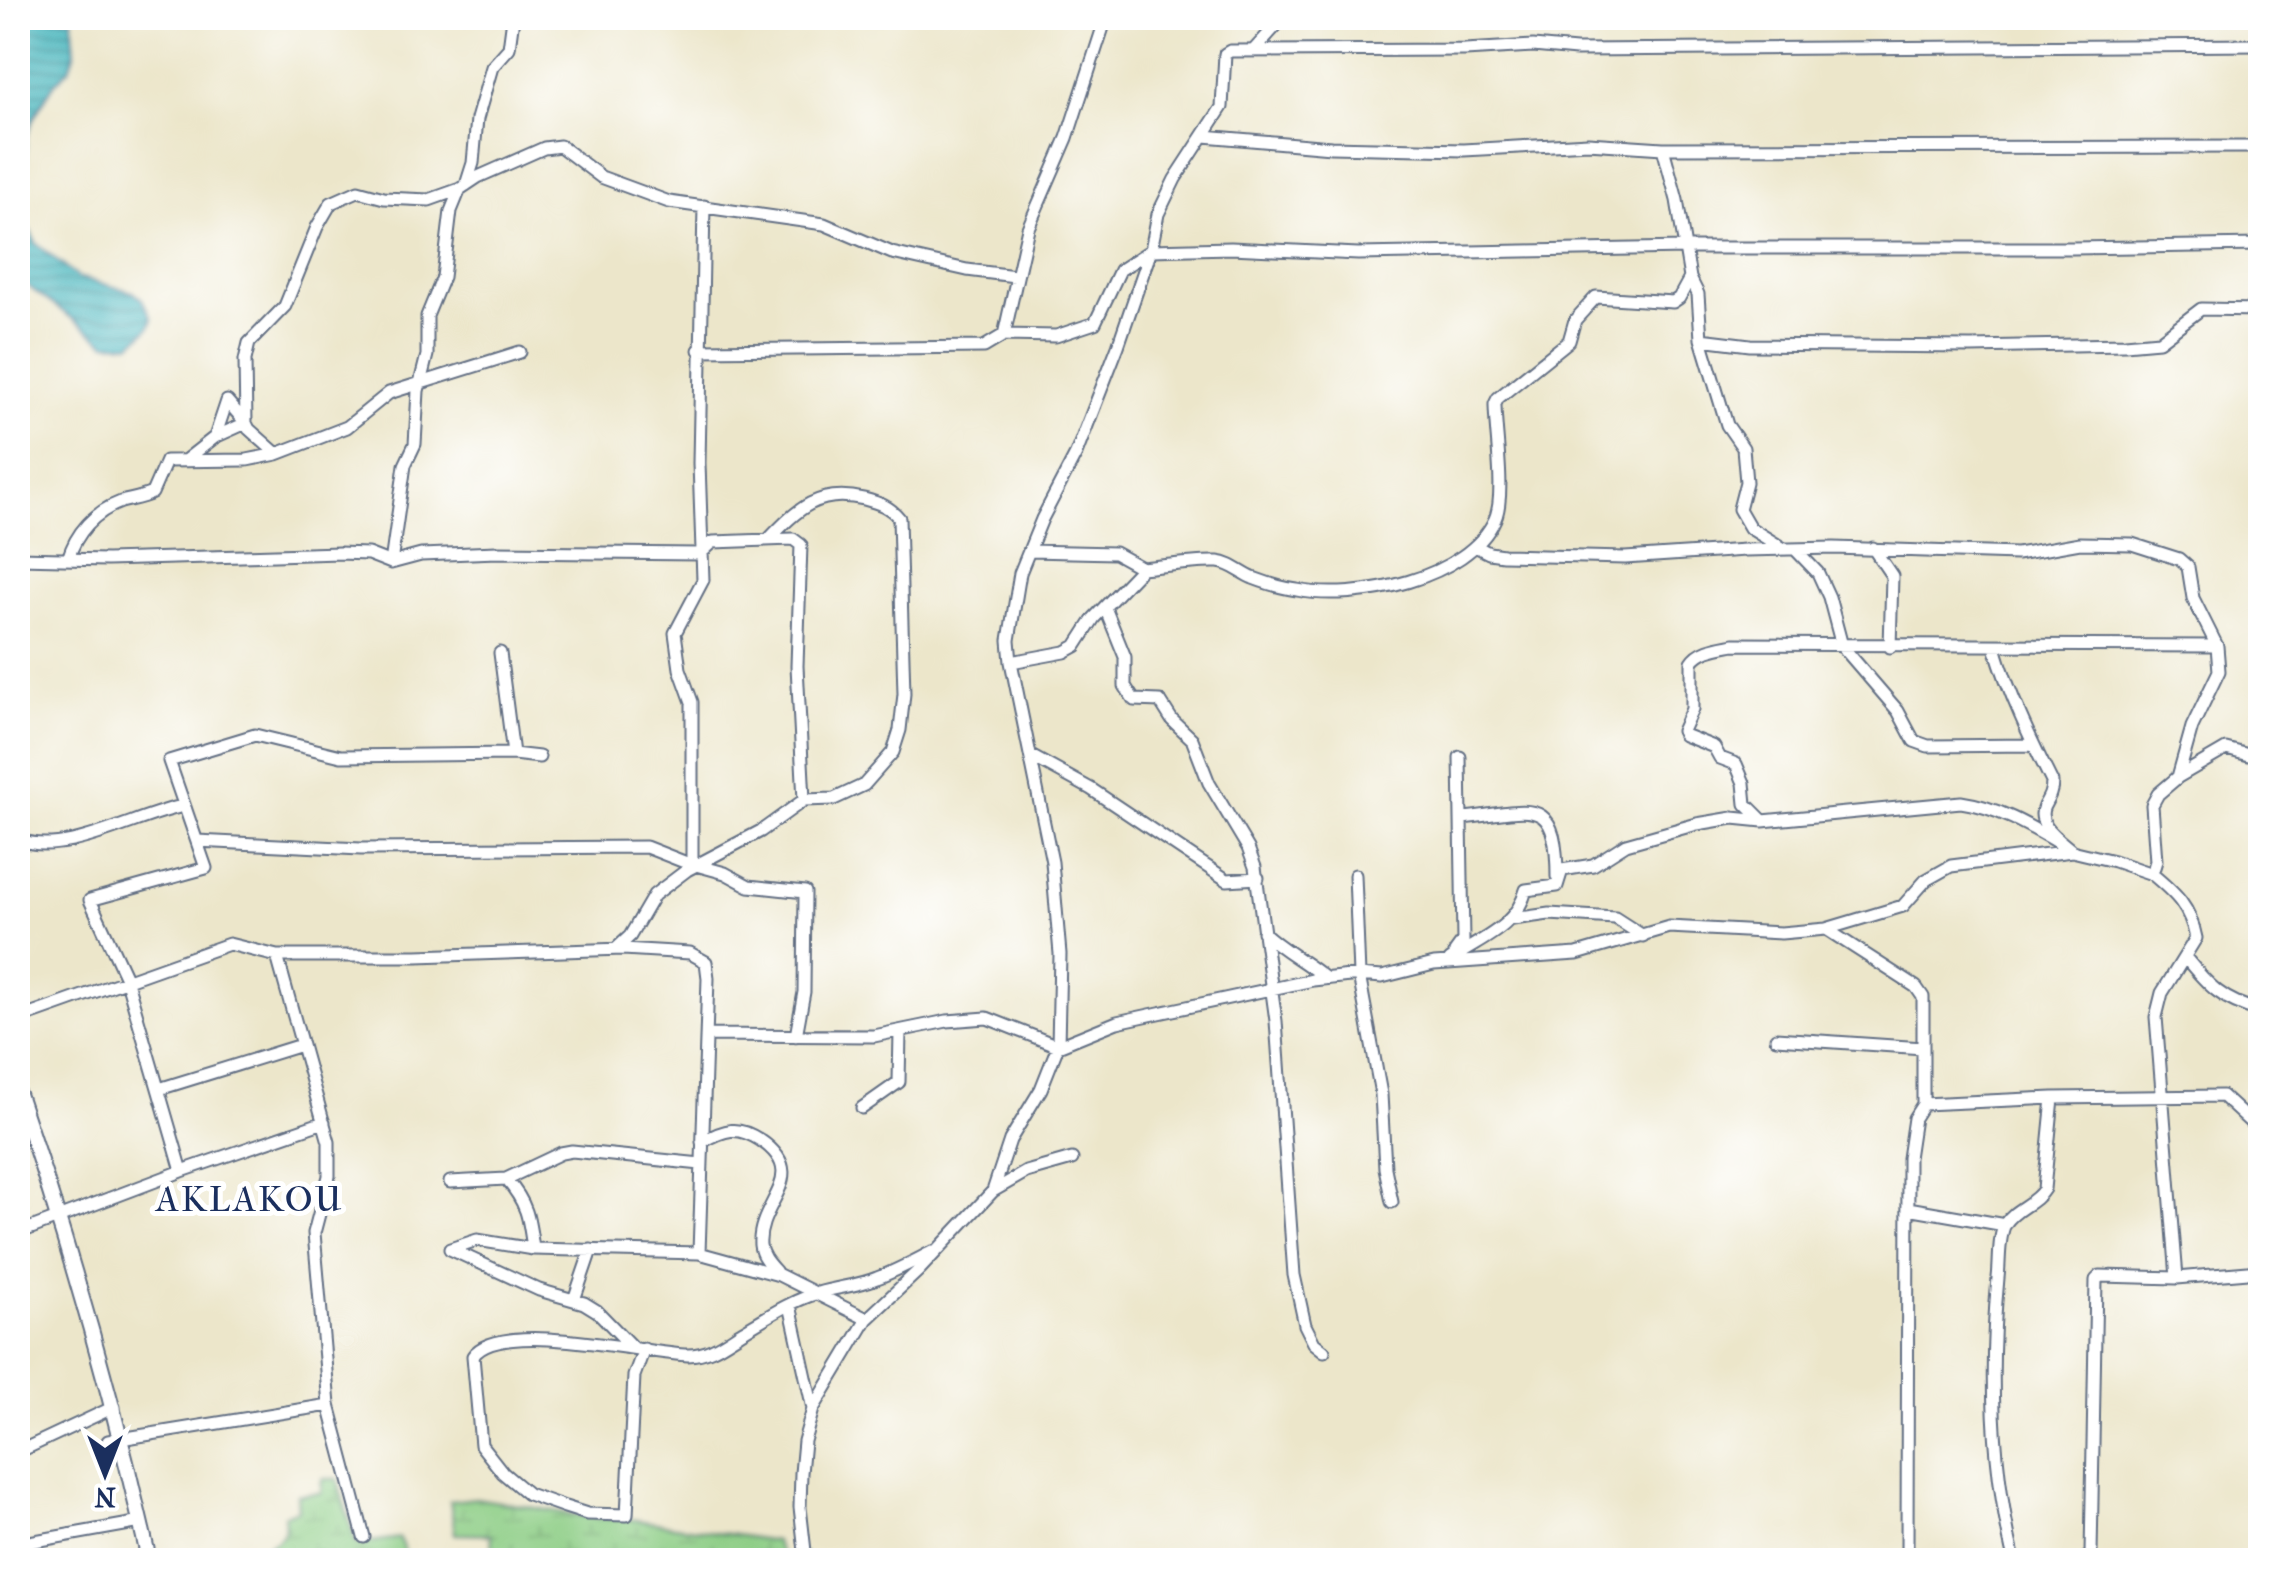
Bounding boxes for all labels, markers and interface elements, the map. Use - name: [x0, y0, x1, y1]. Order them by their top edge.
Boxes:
- district label: AKLAKOU: [154, 1179, 344, 1220]
- north arrow: [55, 1423, 155, 1523]
- text: N: [94, 1481, 116, 1514]

